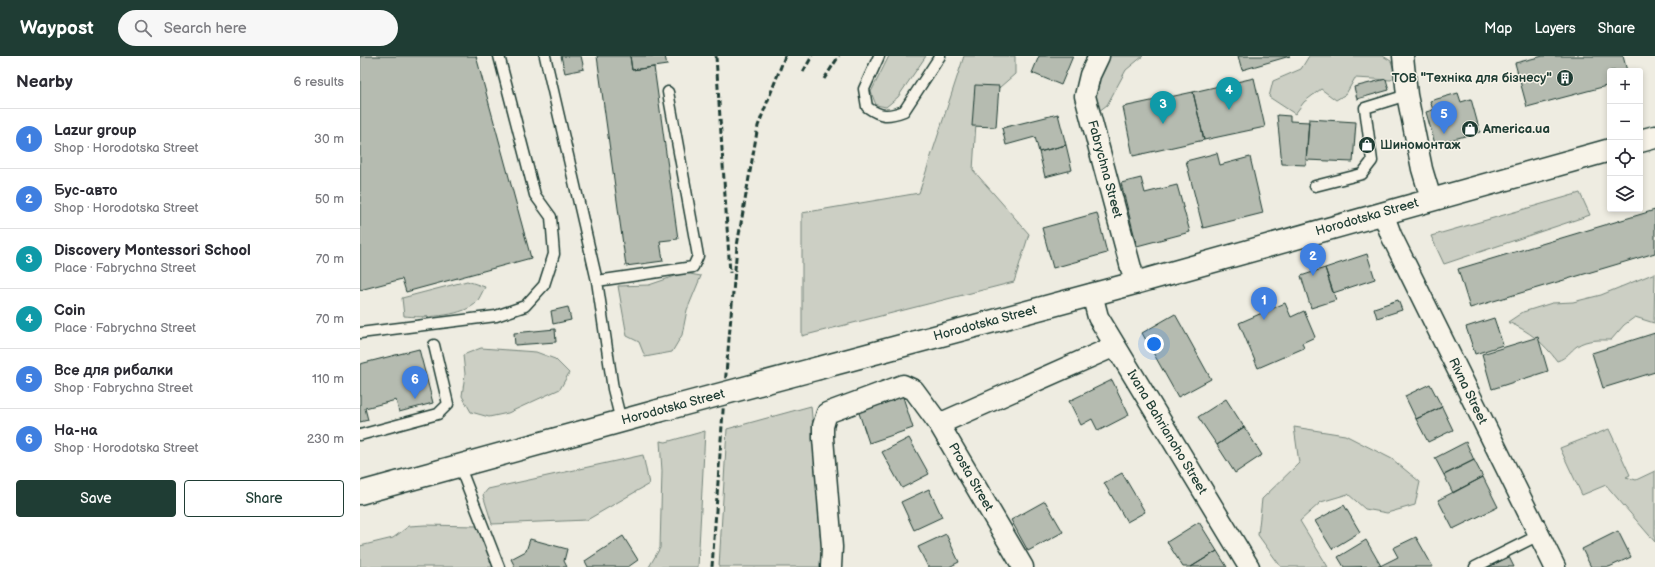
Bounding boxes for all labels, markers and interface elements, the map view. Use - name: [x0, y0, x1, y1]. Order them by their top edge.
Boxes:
- search box: [118, 10, 398, 46]
- text: Waypost: [20, 17, 94, 40]
- icon: search: [132, 17, 154, 39]
- text: Search here: [164, 19, 247, 38]
- text: Map: [1484, 20, 1512, 37]
- text: Layers: [1534, 20, 1576, 37]
- text: Share: [1598, 20, 1635, 37]
- building icon: ТОВ "Техніка для бізнесу": [1555, 68, 1575, 88]
- map controls: [1607, 68, 1643, 212]
- button: +: [1607, 68, 1643, 104]
- place label: ТОВ "Техніка для бізнесу": [1392, 70, 1552, 86]
- text: Nearby: [16, 72, 73, 92]
- text: 6 results: [294, 74, 344, 90]
- pin: 4: [1216, 77, 1242, 110]
- pin: 3: [1150, 91, 1176, 124]
- pin: 5: [1431, 101, 1457, 134]
- button: −: [1607, 104, 1643, 140]
- street label: Fabrychna Street: [1084, 118, 1126, 220]
- shop icon: America.ua: [1460, 119, 1480, 139]
- text: Lazur group: [54, 121, 137, 140]
- place label: America.ua: [1482, 121, 1550, 137]
- text: 1: [26, 131, 32, 147]
- text: 30 m: [314, 131, 344, 147]
- shop icon: Шиномонтаж: [1357, 135, 1377, 155]
- place label: Шиномонтаж: [1380, 137, 1461, 153]
- text: Shop · Horodotska Street: [54, 140, 199, 156]
- button: locate: [1607, 140, 1643, 176]
- button: layers: [1607, 176, 1643, 212]
- text: Бус-авто: [54, 181, 117, 200]
- text: 2: [25, 191, 33, 207]
- text: 50 m: [315, 191, 344, 207]
- street label: Horodotska Street: [1314, 195, 1420, 239]
- text: Shop · Horodotska Street: [54, 200, 199, 216]
- text: Discovery Montessori School: [54, 241, 251, 260]
- pin: 2: [1300, 243, 1326, 276]
- text: 3: [25, 251, 33, 267]
- text: 70 m: [316, 251, 344, 267]
- text: Place · Fabrychna Street: [54, 260, 196, 276]
- pin: 1: [1251, 287, 1277, 320]
- text: Coin: [54, 301, 85, 320]
- street label: Horodotska Street: [932, 302, 1038, 344]
- text: 4: [25, 311, 33, 327]
- text: 70 m: [316, 311, 344, 327]
- text: Place · Fabrychna Street: [54, 320, 196, 336]
- your location: [1144, 334, 1164, 354]
- street label: Rivna Street: [1445, 355, 1491, 427]
- text: Все для рибалки: [54, 361, 173, 380]
- pin: 6: [402, 366, 428, 399]
- street label: Ivana Bahrianoho Street: [1123, 367, 1211, 497]
- text: 5: [25, 371, 33, 387]
- text: 110 m: [312, 371, 344, 387]
- text: Shop · Fabrychna Street: [54, 380, 193, 396]
- street label: Horodotska Street: [620, 386, 726, 428]
- text: На-на: [54, 421, 98, 440]
- text: 6: [25, 431, 33, 447]
- text: 230 m: [307, 431, 344, 447]
- text: Shop · Horodotska Street: [54, 440, 199, 456]
- street label: Prosta Street: [945, 440, 997, 514]
- button: Save: [16, 480, 176, 517]
- button: Share: [184, 480, 344, 517]

